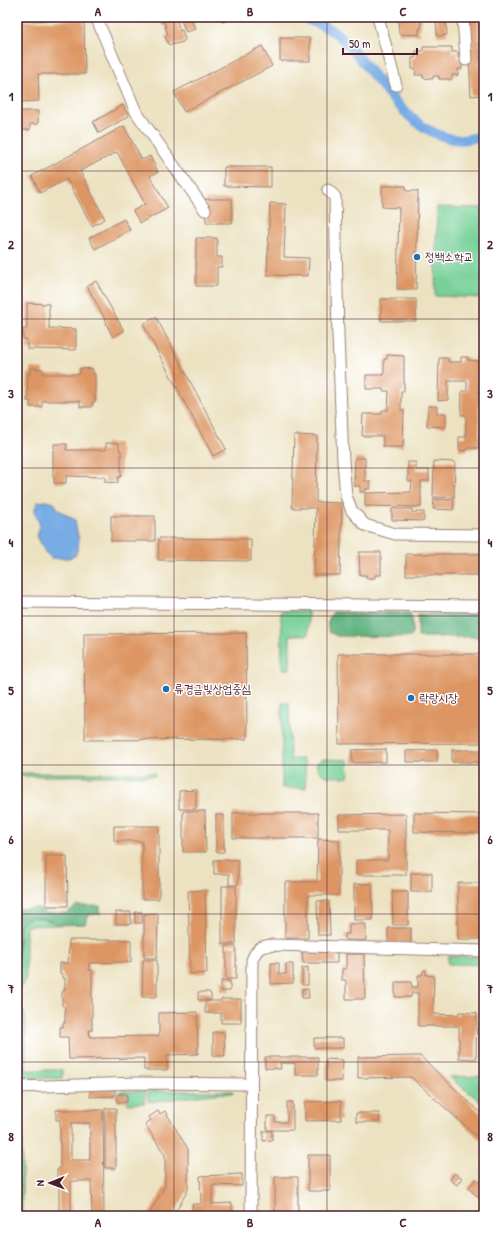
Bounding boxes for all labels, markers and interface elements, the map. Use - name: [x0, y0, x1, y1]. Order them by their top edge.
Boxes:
- text: A: [95, 2, 102, 20]
- text: B: [247, 2, 254, 20]
- text: C: [399, 2, 407, 20]
- scale bar: [343, 30, 417, 56]
- text: 50 m: [349, 35, 370, 52]
- text: 1: [9, 87, 14, 105]
- text: 1: [488, 87, 493, 105]
- text: 2: [8, 235, 15, 253]
- text: 2: [487, 235, 494, 253]
- place label: 정백소학교: [425, 248, 473, 265]
- marker: 정백소학교: [412, 252, 422, 262]
- text: 3: [8, 384, 14, 402]
- text: 3: [487, 384, 493, 402]
- text: 4: [9, 533, 14, 551]
- text: 4: [488, 533, 493, 551]
- place label: 류경금빛상업중심: [174, 680, 251, 697]
- text: 5: [8, 681, 14, 699]
- text: 5: [487, 681, 493, 699]
- marker: 류경금빛상업중심: [161, 684, 171, 694]
- place label: 락랑시장: [419, 689, 458, 706]
- marker: 락랑시장: [406, 693, 416, 703]
- text: 6: [8, 830, 14, 848]
- text: 6: [487, 830, 493, 848]
- text: 7: [7, 979, 15, 997]
- text: 7: [486, 979, 494, 997]
- text: 8: [8, 1127, 14, 1145]
- text: 8: [487, 1127, 493, 1145]
- north arrow: [30, 1163, 70, 1203]
- text: N: [33, 1180, 47, 1186]
- text: A: [95, 1213, 102, 1231]
- text: B: [247, 1213, 254, 1231]
- text: C: [399, 1213, 407, 1231]

